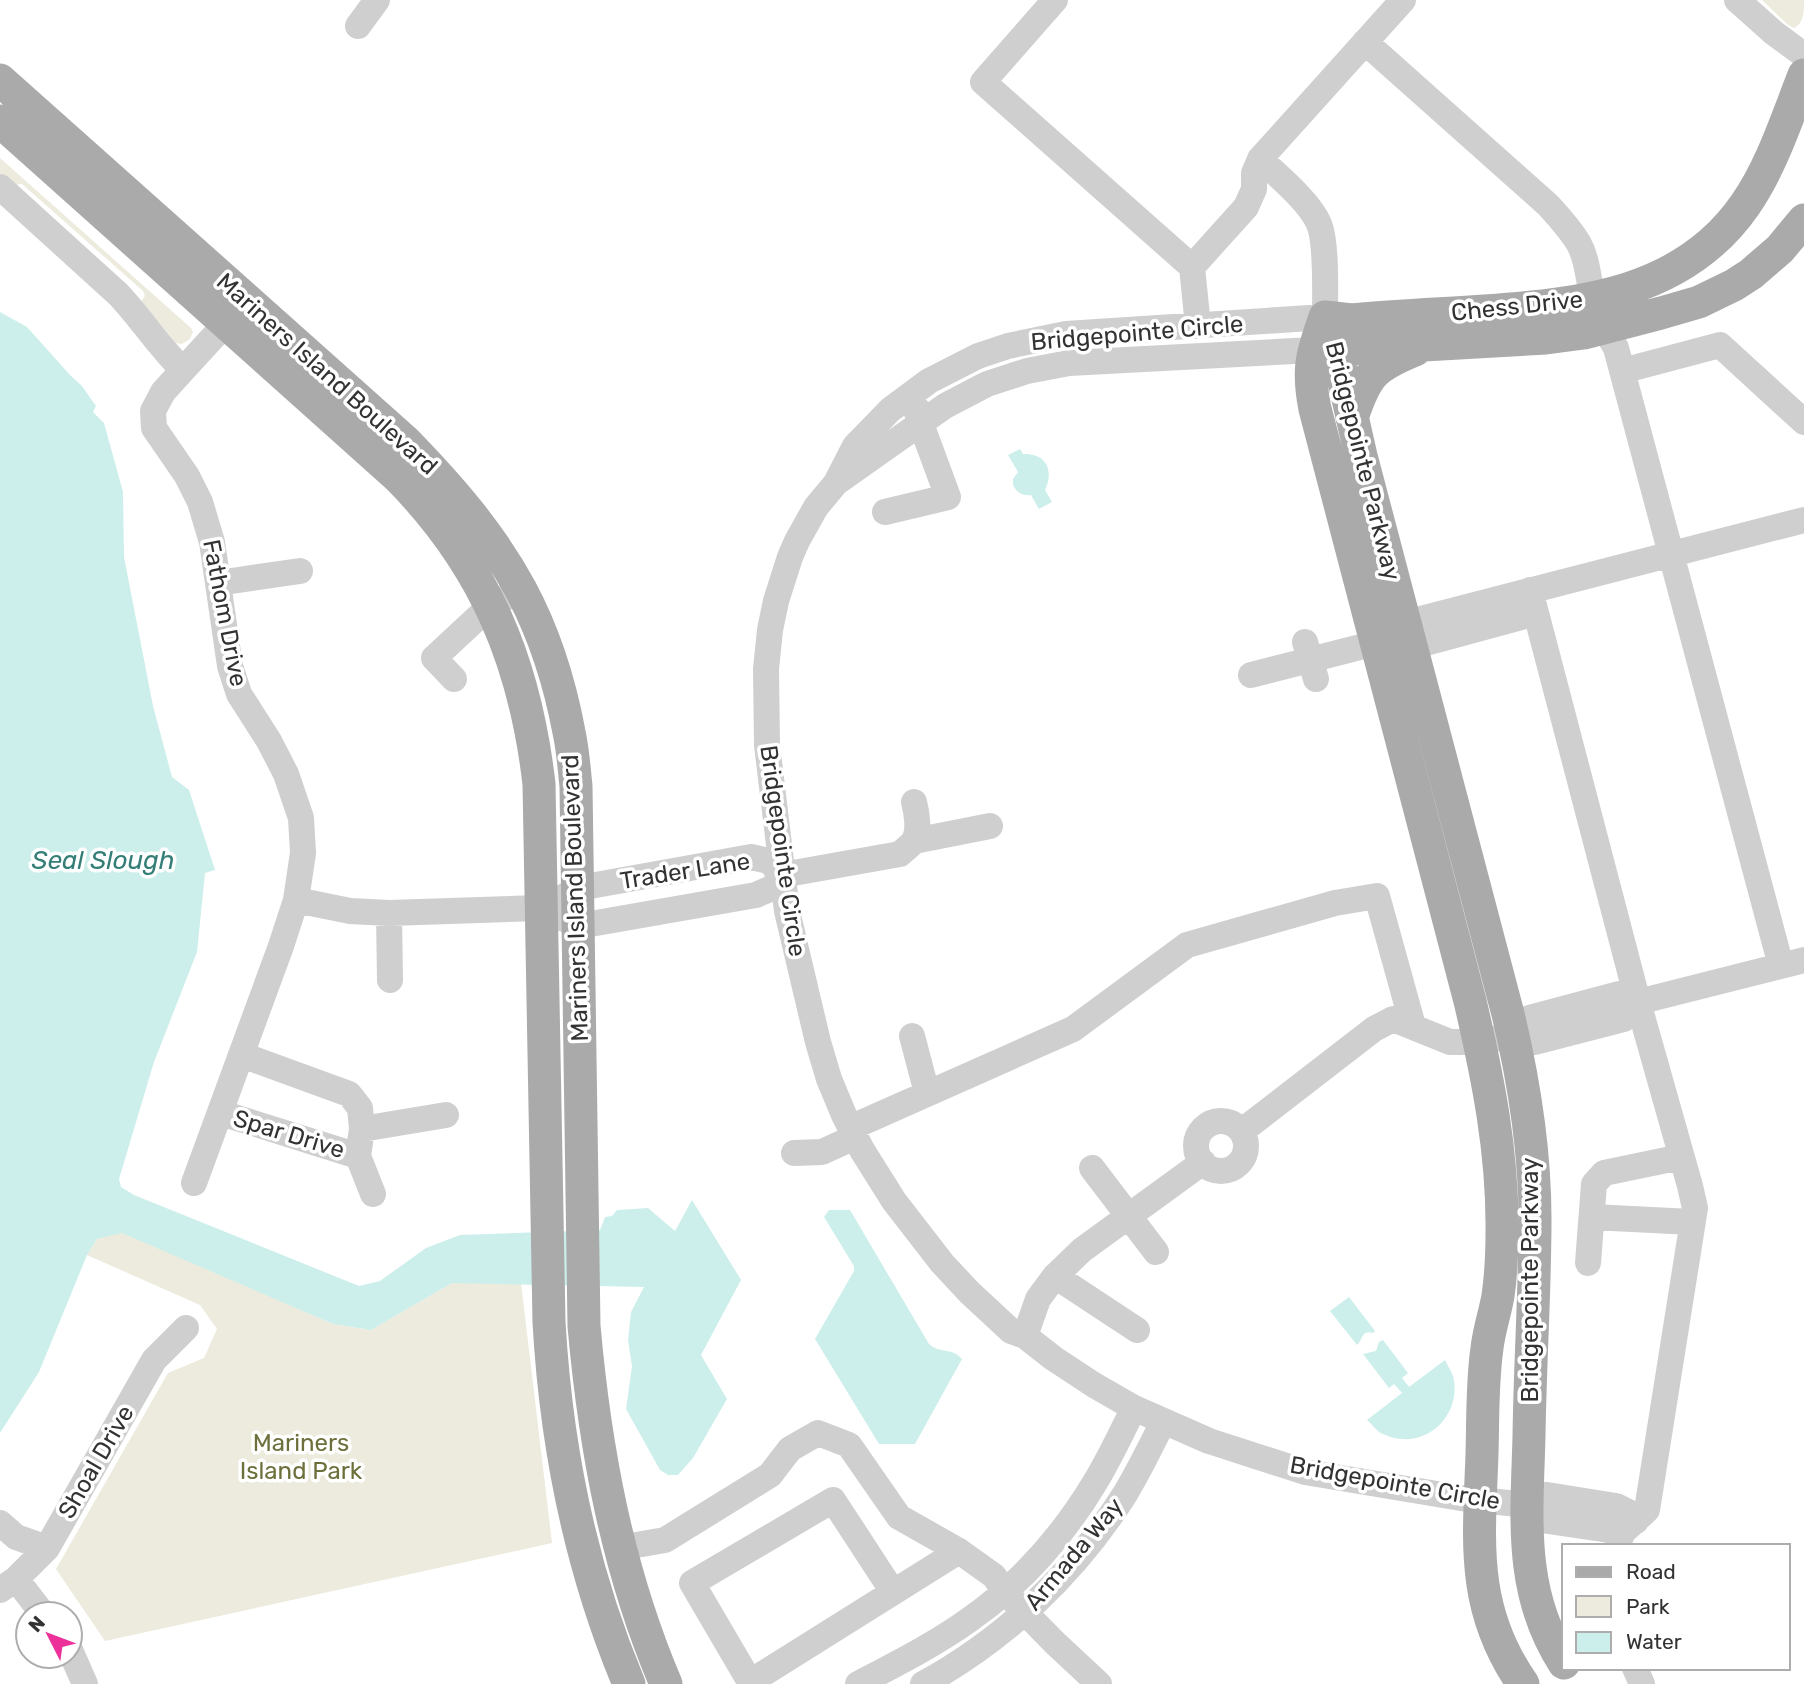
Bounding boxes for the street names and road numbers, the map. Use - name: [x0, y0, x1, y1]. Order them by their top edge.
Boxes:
- street label: Mariners Island Boulevard: [211, 267, 443, 481]
- street label: Chess Drive: [1450, 285, 1584, 327]
- street label: Bridgepointe Circle: [1030, 310, 1244, 356]
- street label: Bridgepointe Parkway: [1320, 339, 1406, 583]
- street label: Fathom Drive: [197, 537, 253, 689]
- street label: Bridgepointe Circle: [754, 744, 812, 958]
- street label: Mariners Island Boulevard: [556, 754, 594, 1042]
- street label: Trader Lane: [618, 847, 752, 895]
- street label: Spar Drive: [230, 1104, 348, 1164]
- street label: Bridgepointe Parkway: [1516, 1157, 1544, 1403]
- street label: Shoal Drive: [52, 1400, 140, 1524]
- street label: Bridgepointe Circle: [1288, 1451, 1502, 1515]
- street label: Armada Way: [1019, 1492, 1129, 1616]

